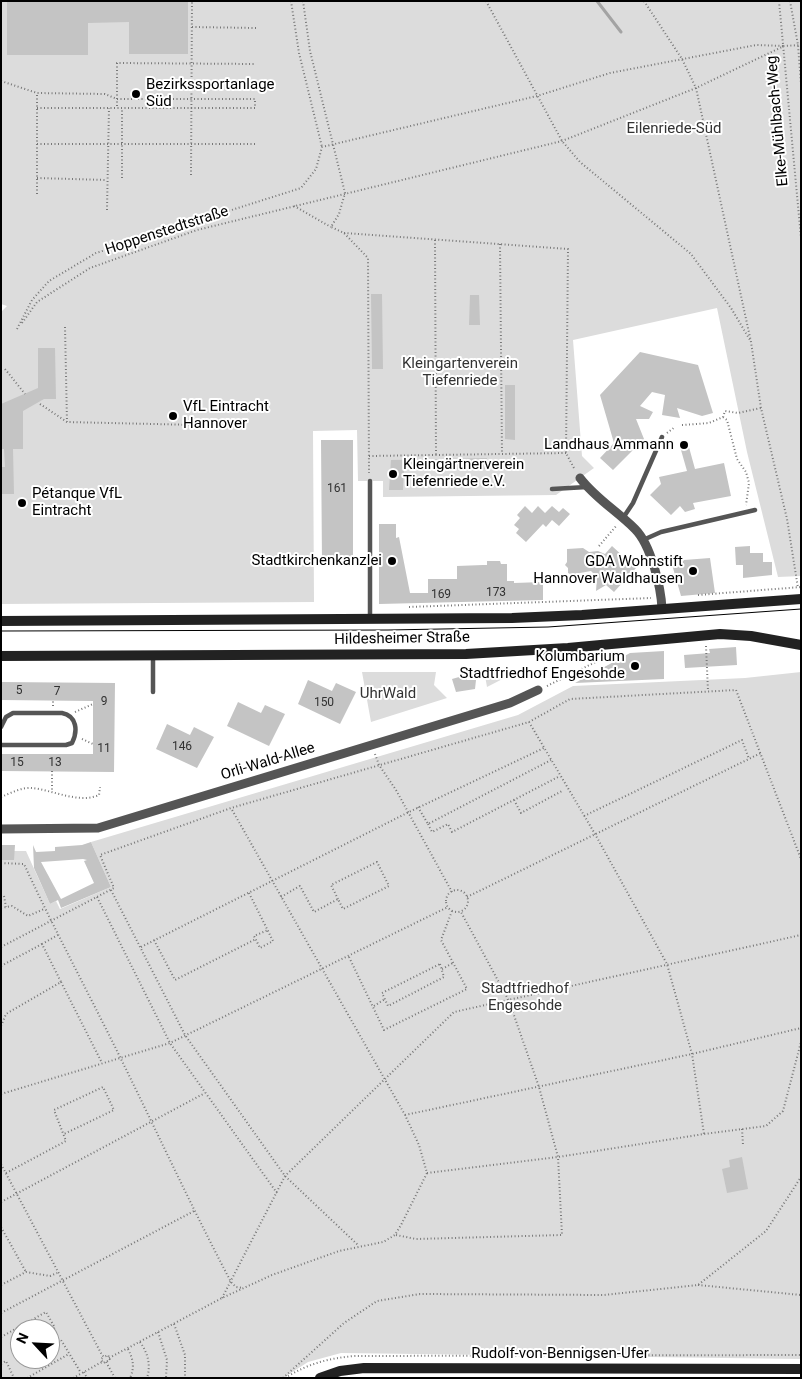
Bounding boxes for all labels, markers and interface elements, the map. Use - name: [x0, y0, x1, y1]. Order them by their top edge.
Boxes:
- street label: Elke-Mühlbach-Weg: [763, 55, 793, 187]
- place label: Bezirkssportanlage Süd: [146, 76, 275, 111]
- marker: Bezirkssportanlage Süd: [130, 88, 142, 100]
- park label: Eilenriede-Süd: [627, 120, 721, 138]
- street label: Hoppenstedtstraße: [103, 203, 231, 259]
- park label: Kleingartenverein Tiefenriede: [402, 355, 518, 390]
- place label: VfL Eintracht Hannover: [183, 398, 269, 433]
- marker: VfL Eintracht Hannover: [167, 410, 179, 422]
- place label: Landhaus Ammann: [544, 436, 674, 454]
- marker: Landhaus Ammann: [678, 439, 690, 451]
- place label: Kleingärtnerverein Tiefenriede e.V.: [403, 456, 524, 491]
- marker: Kleingärtnerverein Tiefenriede e.V.: [387, 468, 399, 480]
- house number: 161: [327, 482, 347, 496]
- place label: Pétanque VfL Eintracht: [32, 485, 122, 520]
- marker: Pétanque VfL Eintracht: [16, 497, 28, 509]
- place label: Stadtkirchenkanzlei: [251, 552, 382, 570]
- place label: GDA Wohnstift Hannover Waldhausen: [533, 553, 683, 588]
- marker: Stadtkirchenkanzlei: [386, 555, 398, 567]
- marker: GDA Wohnstift Hannover Waldhausen: [687, 565, 699, 577]
- house number: 173: [486, 586, 506, 600]
- house number: 169: [431, 588, 451, 602]
- street label: Hildesheimer Straße: [334, 629, 470, 649]
- place label: Kolumbarium Stadtfriedhof Engesohde: [459, 648, 625, 683]
- marker: Kolumbarium Stadtfriedhof Engesohde: [629, 660, 641, 672]
- house number: 5: [16, 684, 22, 698]
- house number: 7: [54, 685, 60, 699]
- park label: UhrWald: [360, 685, 416, 703]
- house number: 9: [101, 695, 107, 709]
- house number: 150: [314, 696, 334, 710]
- street label: Orli-Wald-Allee: [219, 739, 317, 785]
- house number: 146: [172, 740, 192, 754]
- house number: 11: [97, 742, 111, 756]
- house number: 15: [10, 756, 24, 770]
- house number: 13: [48, 756, 62, 770]
- park label: Stadtfriedhof Engesohde: [481, 980, 569, 1015]
- north arrow: [10, 1319, 60, 1369]
- text: N: [13, 1330, 32, 1346]
- street label: Rudolf-von-Bennigsen-Ufer: [471, 1345, 649, 1363]

